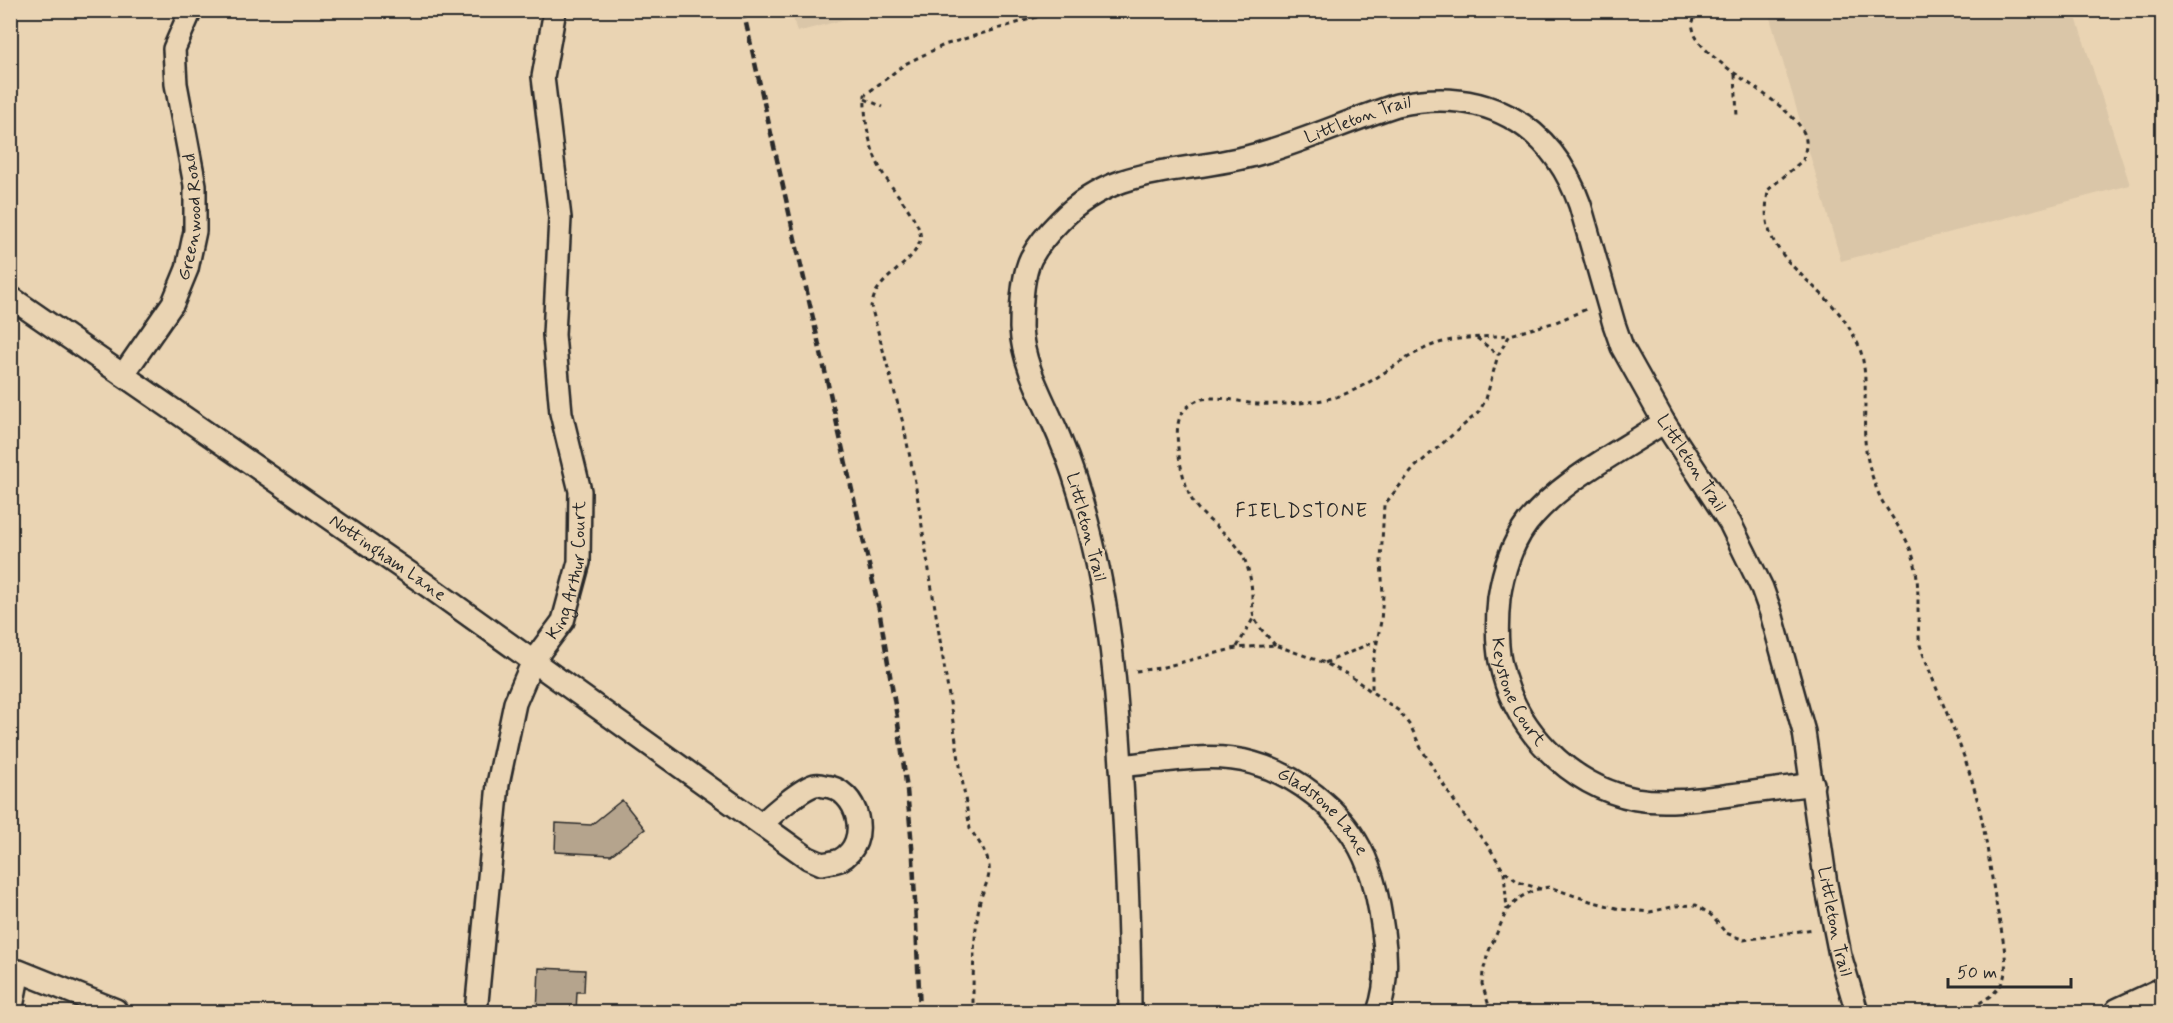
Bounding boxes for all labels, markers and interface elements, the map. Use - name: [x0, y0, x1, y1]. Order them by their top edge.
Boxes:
- street label: Littleton Trail: [1301, 91, 1413, 150]
- street label: Greenwood Road: [171, 151, 207, 284]
- street label: Littleton Trail: [1650, 410, 1731, 516]
- street label: Littleton Trail: [1060, 470, 1112, 584]
- district label: FIELDSTONE: [1235, 498, 1369, 525]
- street label: King Arthur Court: [541, 501, 592, 645]
- street label: Nottingham Lane: [324, 509, 451, 607]
- street label: Keystone Court: [1485, 637, 1551, 752]
- street label: Gladstone Lane: [1273, 762, 1374, 860]
- street label: Littleton Trail: [1812, 865, 1858, 979]
- scale bar: [1948, 951, 2071, 989]
- text: 50 m: [1957, 961, 1997, 985]

